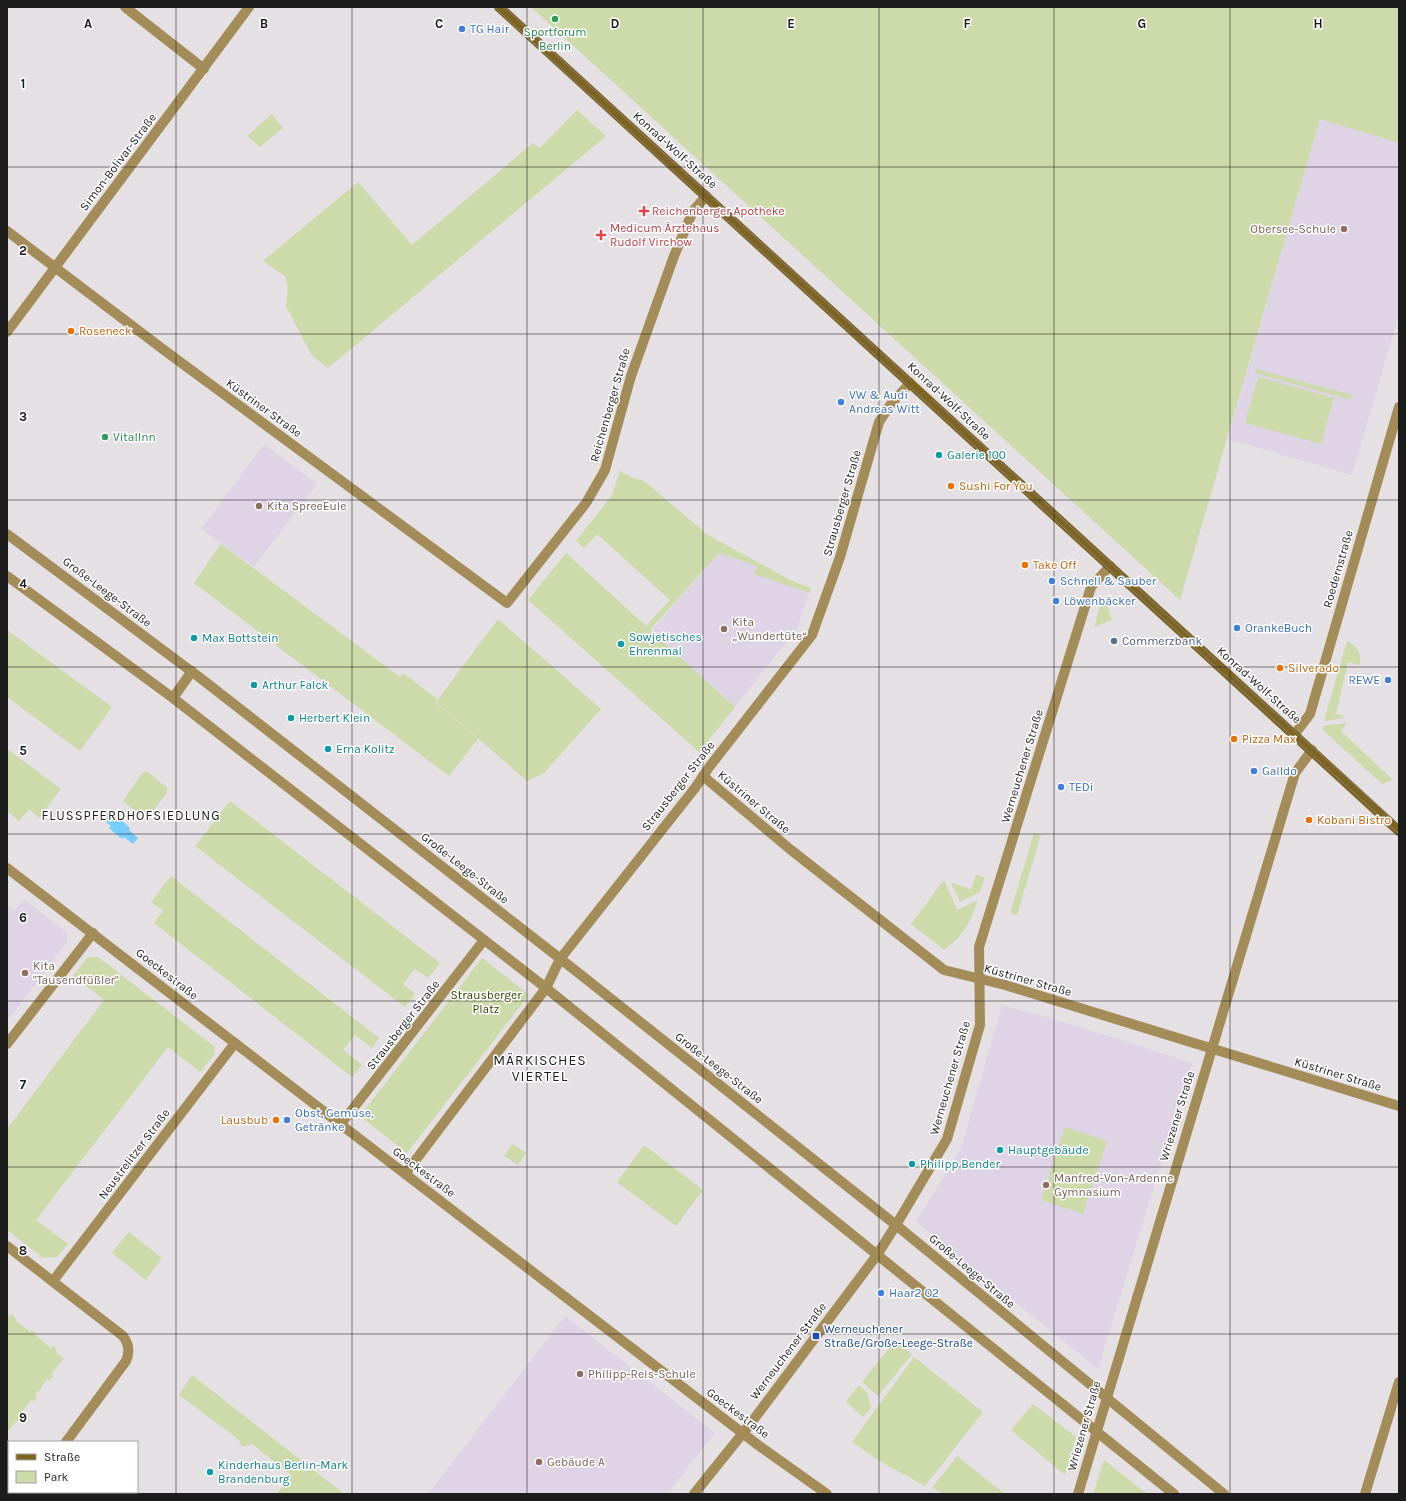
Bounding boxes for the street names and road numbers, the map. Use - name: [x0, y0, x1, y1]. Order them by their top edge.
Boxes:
- street label: Konrad-Wolf-Straße: [630, 109, 720, 191]
- street label: Simon-Bolivar-Straße: [77, 111, 159, 213]
- street label: Reichenberger Straße: [587, 346, 633, 464]
- street label: Konrad-Wolf-Straße: [905, 359, 993, 443]
- street label: Küstriner Straße: [223, 376, 305, 440]
- street label: Strausberger Straße: [820, 448, 864, 558]
- street label: Roedernstraße: [1320, 529, 1356, 609]
- street label: Große-Leege-Straße: [60, 554, 154, 630]
- street label: Konrad-Wolf-Straße: [1214, 644, 1304, 726]
- street label: Werneuchener Straße: [998, 708, 1046, 824]
- street label: Strausberger Straße: [639, 738, 717, 834]
- street label: Küstriner Straße: [715, 768, 793, 836]
- street label: Große-Leege-Straße: [418, 829, 512, 907]
- street label: Goeckestraße: [133, 945, 201, 1003]
- street label: Küstriner Straße: [983, 961, 1073, 999]
- street label: Strausberger Straße: [364, 977, 442, 1073]
- street label: Werneuchener Straße: [927, 1019, 973, 1137]
- street label: Große-Leege-Straße: [672, 1029, 766, 1107]
- street label: Küstriner Straße: [1293, 1054, 1383, 1094]
- street label: Wriezener Straße: [1157, 1069, 1197, 1163]
- street label: Neustrelitzer Straße: [95, 1106, 173, 1202]
- street label: Goeckestraße: [390, 1144, 458, 1200]
- street label: Große-Leege-Straße: [926, 1231, 1018, 1311]
- street label: Werneuchener Straße: [747, 1300, 829, 1402]
- street label: Wriezener Straße: [1064, 1379, 1104, 1473]
- street label: Goeckestraße: [704, 1385, 772, 1441]

